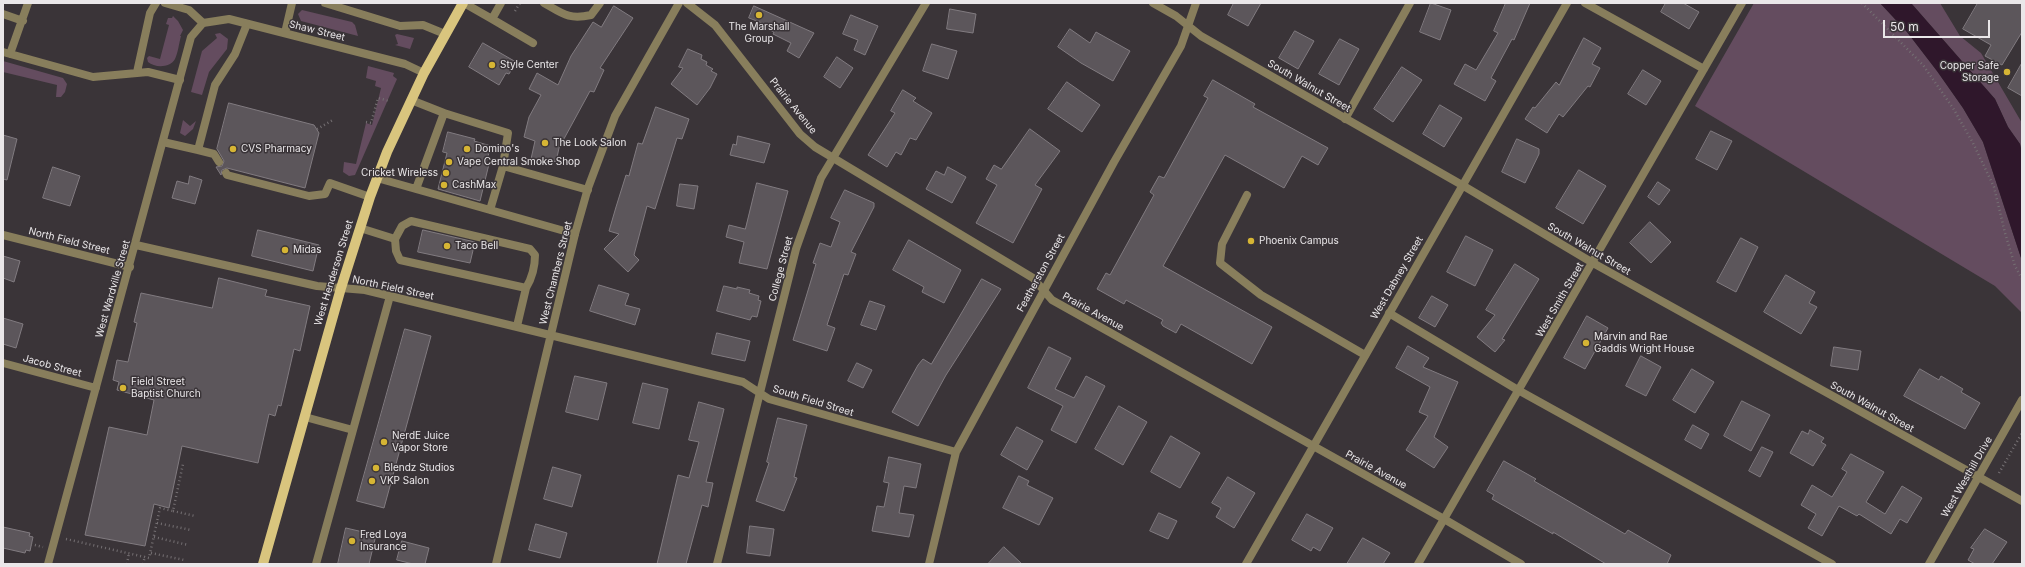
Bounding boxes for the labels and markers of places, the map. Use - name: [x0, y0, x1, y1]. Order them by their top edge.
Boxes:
- marker: The Marshall Group: [754, 10, 764, 20]
- place label: The Marshall Group: [728, 21, 790, 44]
- place label: Style Center: [500, 59, 558, 71]
- marker: Style Center: [487, 60, 497, 70]
- place label: Copper Safe Storage: [1940, 60, 1999, 84]
- marker: Copper Safe Storage: [2002, 67, 2012, 77]
- place label: The Look Salon: [553, 137, 626, 149]
- marker: The Look Salon: [540, 138, 550, 148]
- place label: CVS Pharmacy: [241, 143, 312, 155]
- place label: Domino's: [475, 143, 519, 155]
- marker: CVS Pharmacy: [228, 144, 238, 154]
- marker: Domino's: [462, 144, 472, 154]
- place label: Vape Central Smoke Shop: [457, 156, 580, 168]
- marker: Vape Central Smoke Shop: [444, 157, 454, 167]
- place label: Cricket Wireless: [361, 167, 438, 179]
- marker: Cricket Wireless: [441, 168, 451, 178]
- place label: CashMax: [452, 179, 496, 191]
- marker: CashMax: [439, 180, 449, 190]
- place label: Phoenix Campus: [1259, 235, 1339, 247]
- marker: Phoenix Campus: [1246, 236, 1256, 246]
- place label: Taco Bell: [455, 240, 498, 252]
- marker: Taco Bell: [442, 241, 452, 251]
- place label: Midas: [293, 244, 321, 256]
- marker: Midas: [280, 245, 290, 255]
- place label: Marvin and Rae Gaddis Wright House: [1594, 331, 1694, 354]
- marker: Marvin and Rae Gaddis Wright House: [1581, 338, 1591, 348]
- place label: Field Street Baptist Church: [131, 376, 201, 400]
- marker: Field Street Baptist Church: [118, 383, 128, 393]
- place label: NerdE Juice Vapor Store: [392, 430, 449, 454]
- marker: NerdE Juice Vapor Store: [379, 437, 389, 447]
- place label: Blendz Studios: [384, 462, 455, 474]
- marker: Blendz Studios: [371, 463, 381, 473]
- place label: VKP Salon: [380, 475, 429, 487]
- marker: VKP Salon: [367, 476, 377, 486]
- place label: Fred Loya Insurance: [360, 529, 407, 552]
- marker: Fred Loya Insurance: [347, 536, 357, 546]

